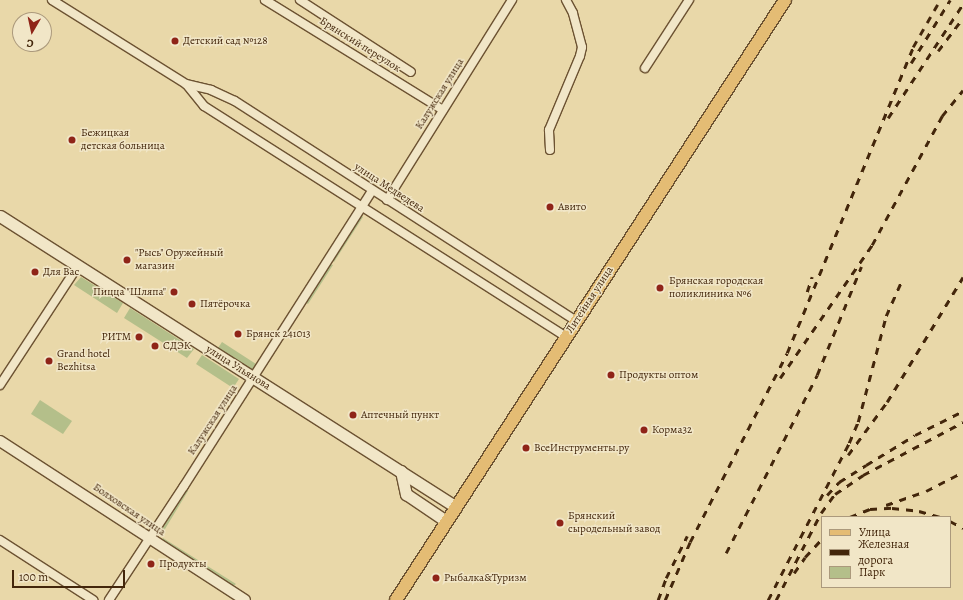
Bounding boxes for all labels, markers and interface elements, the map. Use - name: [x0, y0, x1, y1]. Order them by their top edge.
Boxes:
- north arrow: [12, 12, 52, 52]
- street label: Брянский переулок: [317, 15, 403, 75]
- place label: Детский сад №128: [183, 34, 268, 48]
- text: С: [26, 35, 35, 51]
- marker: Детский сад №128: [170, 36, 180, 46]
- street label: Калужская улица: [413, 56, 467, 132]
- place label: Бежицкая детская больница: [81, 127, 165, 153]
- marker: Бежицкая детская больница: [66, 134, 78, 146]
- street label: улица Медведева: [352, 160, 426, 216]
- place label: Авито: [558, 200, 586, 214]
- marker: Авито: [545, 202, 555, 212]
- place label: "Рысь" Оружейный магазин: [135, 247, 224, 273]
- marker: "Рысь" Оружейный магазин: [122, 255, 132, 265]
- street label: Литейная улица: [564, 264, 616, 336]
- place label: Для Вас: [43, 265, 79, 279]
- marker: Для Вас: [30, 267, 40, 277]
- place label: Брянская городская поликлиника №6: [669, 275, 763, 301]
- marker: Брянская городская поликлиника №6: [654, 282, 666, 294]
- place label: Пицца "Шляпа": [93, 285, 166, 299]
- marker: Пицца "Шляпа": [169, 287, 179, 297]
- place label: Пятёрочка: [200, 297, 250, 311]
- marker: Пятёрочка: [187, 299, 197, 309]
- place label: Брянск 241013: [246, 327, 311, 341]
- marker: Брянск 241013: [233, 329, 243, 339]
- place label: РИТМ: [102, 330, 131, 344]
- marker: РИТМ: [134, 332, 144, 342]
- place label: СДЭК: [163, 339, 191, 353]
- marker: СДЭК: [150, 341, 160, 351]
- street label: улица Ульянова: [203, 343, 273, 393]
- place label: Grand hotel Bezhitsa: [57, 348, 110, 374]
- marker: Grand hotel Bezhitsa: [44, 356, 54, 366]
- place label: Продукты оптом: [619, 368, 698, 382]
- marker: Продукты оптом: [606, 370, 616, 380]
- street label: Калужская улица: [185, 382, 241, 458]
- place label: Аптечный пункт: [361, 408, 439, 422]
- marker: Аптечный пункт: [348, 410, 358, 420]
- place label: Корма32: [652, 423, 692, 437]
- marker: Корма32: [639, 425, 649, 435]
- place label: ВсеИнструменты.ру: [534, 441, 629, 455]
- marker: ВсеИнструменты.ру: [521, 443, 531, 453]
- street label: Болховская улица: [90, 481, 168, 539]
- place label: Брянский сыродельный завод: [568, 510, 660, 536]
- legend: [821, 516, 951, 588]
- marker: Брянский сыродельный завод: [555, 518, 565, 528]
- text: Улица: [859, 524, 890, 540]
- text: Железная дорога: [858, 536, 909, 568]
- place label: Продукты: [159, 557, 206, 571]
- marker: Продукты: [146, 559, 156, 569]
- scale bar: [14, 562, 127, 588]
- text: Парк: [859, 564, 885, 580]
- text: 100 m: [19, 569, 48, 585]
- place label: Рыбалка&Туризм: [444, 571, 527, 585]
- marker: Рыбалка&Туризм: [431, 573, 441, 583]

